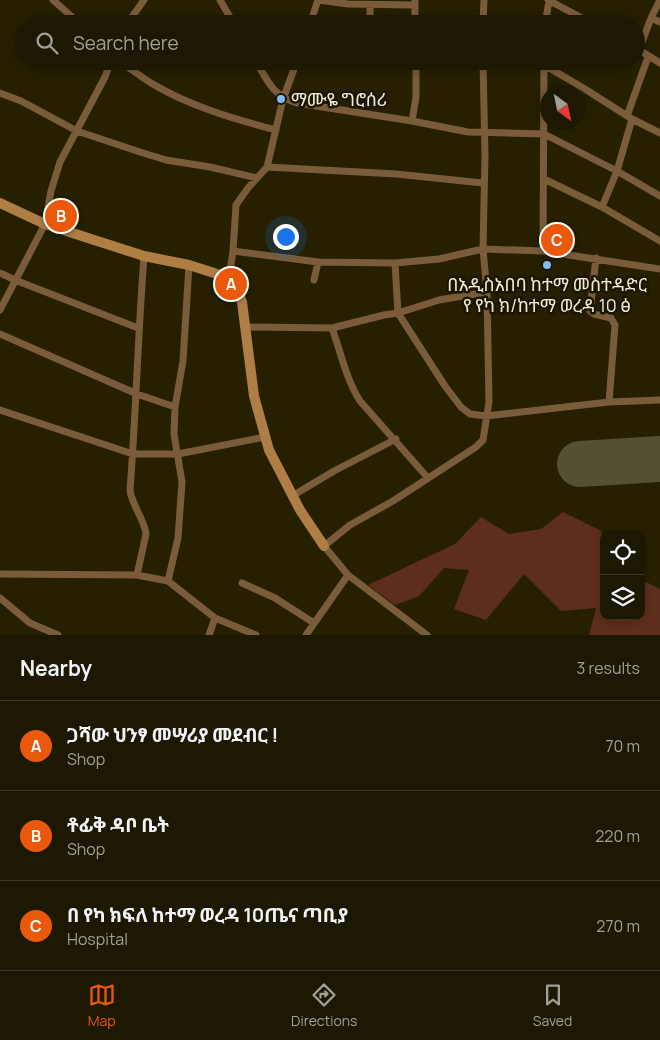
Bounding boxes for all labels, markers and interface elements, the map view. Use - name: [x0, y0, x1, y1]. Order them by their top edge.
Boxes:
- search box: [15, 15, 645, 70]
- icon: search: [33, 29, 61, 57]
- text: Search here: [73, 30, 179, 56]
- north arrow: [540, 85, 585, 130]
- place label: ማሙዬ ግሮሰሪ: [291, 87, 387, 111]
- marker: ማሙዬ ግሮሰሪ: [275, 93, 287, 105]
- pin: B: [45, 197, 77, 235]
- pin: C: [541, 221, 573, 259]
- your location: [273, 224, 299, 250]
- marker: በአዲስአበባ ከተማ መስተዳድር የ የካ ክ/ከተማ ወረዳ 10 ፅ: [541, 259, 553, 271]
- pin: A: [215, 265, 247, 303]
- place label: በአዲስአበባ ከተማ መስተዳድር የ የካ ክ/ከተማ ወረዳ 10 ፅ: [447, 272, 647, 317]
- map controls: [600, 530, 645, 620]
- button: locate: [600, 530, 645, 575]
- button: layers: [600, 575, 645, 620]
- text: Nearby: [20, 654, 92, 682]
- text: 3 results: [577, 657, 640, 679]
- text: ጋሻው ህንፃ መሣሪያ መደብር !: [67, 722, 278, 748]
- text: A: [31, 735, 41, 757]
- text: 70 m: [605, 735, 640, 757]
- text: Shop: [67, 748, 105, 770]
- text: ቶፊቅ ዳቦ ቤት: [67, 812, 169, 838]
- text: B: [31, 825, 41, 847]
- text: 220 m: [595, 825, 640, 847]
- text: Shop: [67, 838, 105, 860]
- text: በ የካ ክፍለ ከተማ ወረዳ 10ጤና ጣቢያ: [67, 902, 348, 928]
- text: C: [30, 915, 42, 937]
- text: 270 m: [596, 915, 640, 937]
- text: Hospital: [67, 928, 128, 950]
- tab: Map: [88, 981, 116, 1030]
- tab: Directions: [291, 981, 357, 1030]
- tab: Saved: [533, 981, 572, 1030]

